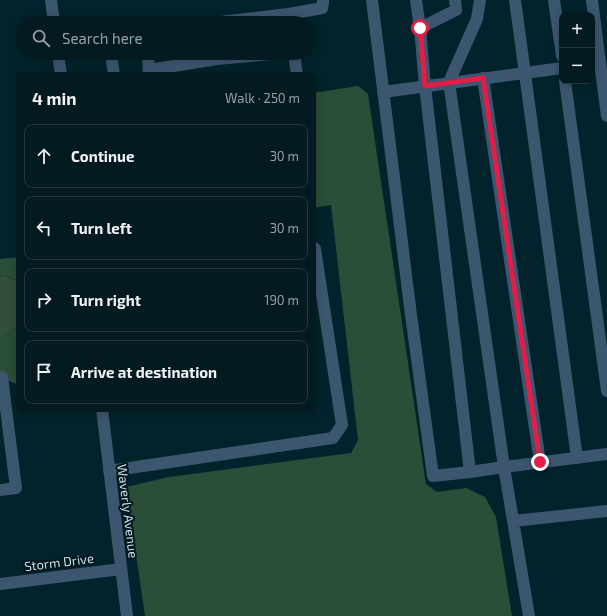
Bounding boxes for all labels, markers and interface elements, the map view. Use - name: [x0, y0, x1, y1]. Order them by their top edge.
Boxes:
- map controls: [559, 12, 595, 84]
- button: +: [559, 12, 595, 48]
- search box: [16, 16, 316, 60]
- route start: [411, 19, 429, 37]
- icon: search: [30, 27, 52, 49]
- text: Search here: [62, 29, 143, 47]
- button: −: [559, 48, 595, 84]
- text: 4 min: [32, 88, 76, 108]
- text: Walk · 250 m: [225, 90, 300, 106]
- icon: ahead: [33, 145, 55, 167]
- text: Continue: [71, 147, 134, 165]
- text: 30 m: [270, 148, 299, 164]
- icon: left: [33, 217, 55, 239]
- text: Turn left: [71, 219, 132, 237]
- text: 30 m: [270, 220, 299, 236]
- icon: right: [33, 289, 55, 311]
- text: Turn right: [71, 291, 141, 309]
- text: 190 m: [264, 292, 299, 308]
- icon: arrive: [33, 361, 55, 383]
- text: Arrive at destination: [71, 363, 217, 381]
- route end: [531, 453, 549, 471]
- street label: Waverly Avenue: [114, 463, 142, 559]
- street label: Storm Drive: [23, 550, 95, 574]

